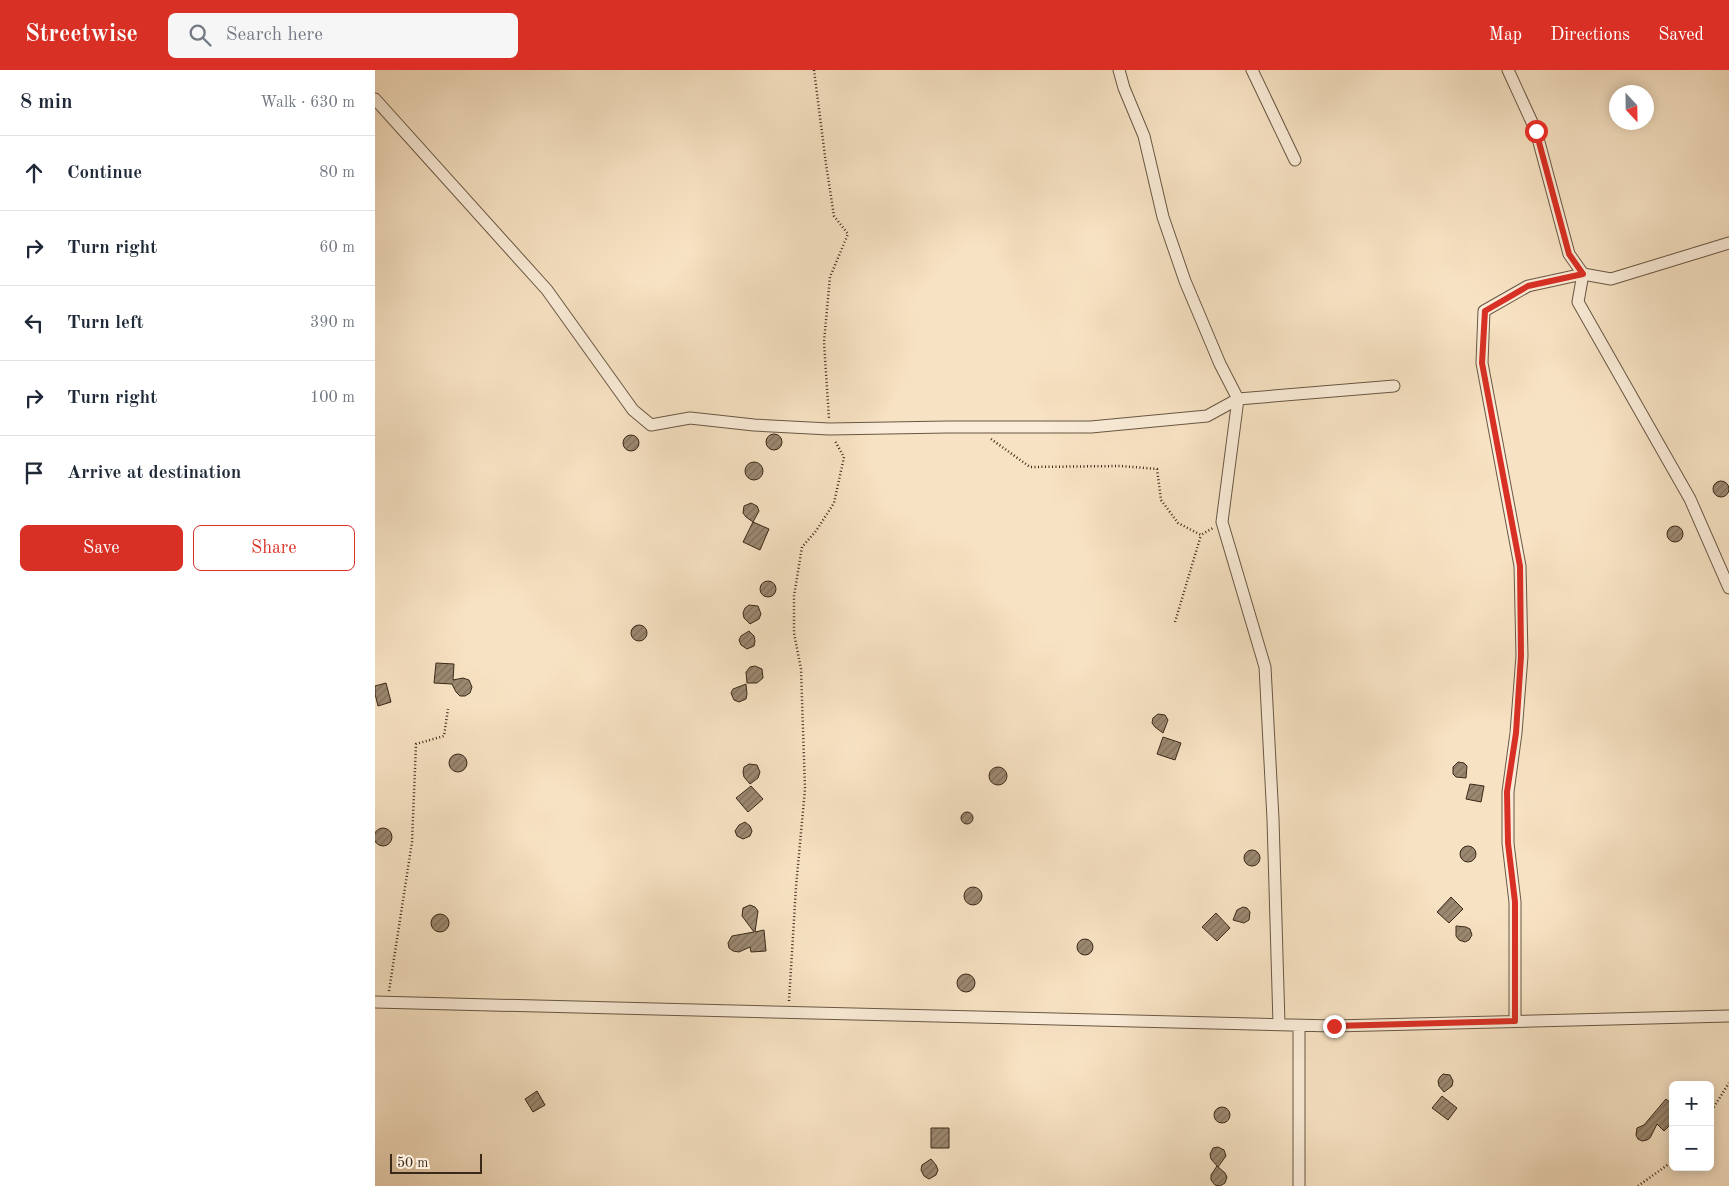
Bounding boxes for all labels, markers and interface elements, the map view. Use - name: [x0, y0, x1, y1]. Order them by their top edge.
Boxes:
- search box: [168, 13, 518, 58]
- icon: search: [186, 21, 214, 49]
- text: Streetwise: [25, 23, 138, 47]
- text: Search here: [226, 26, 323, 45]
- text: Map: [1489, 26, 1522, 44]
- text: Directions: [1550, 26, 1630, 44]
- text: Saved: [1658, 26, 1704, 44]
- north arrow: [1609, 85, 1654, 130]
- text: 8 min: [20, 92, 73, 113]
- text: Walk · 630 m: [260, 95, 355, 111]
- route start: [1525, 120, 1548, 143]
- icon: ahead: [20, 159, 48, 187]
- text: Continue: [67, 164, 142, 183]
- text: 80 m: [319, 165, 355, 181]
- icon: right: [20, 234, 48, 262]
- text: Turn right: [67, 239, 157, 258]
- text: 60 m: [319, 240, 355, 256]
- icon: left: [20, 309, 48, 337]
- text: Turn left: [67, 314, 144, 333]
- text: 390 m: [310, 315, 355, 331]
- icon: right: [20, 384, 48, 412]
- text: Turn right: [67, 389, 157, 408]
- text: 100 m: [310, 390, 355, 406]
- icon: arrive: [20, 459, 48, 487]
- text: Arrive at destination: [67, 464, 241, 483]
- button: Save: [20, 525, 183, 571]
- button: Share: [193, 525, 355, 571]
- route end: [1323, 1015, 1346, 1038]
- map controls: [1669, 1081, 1714, 1171]
- button: +: [1669, 1081, 1714, 1126]
- button: −: [1669, 1126, 1714, 1171]
- scale bar: [390, 1151, 483, 1174]
- text: 50 m: [397, 1156, 428, 1170]

